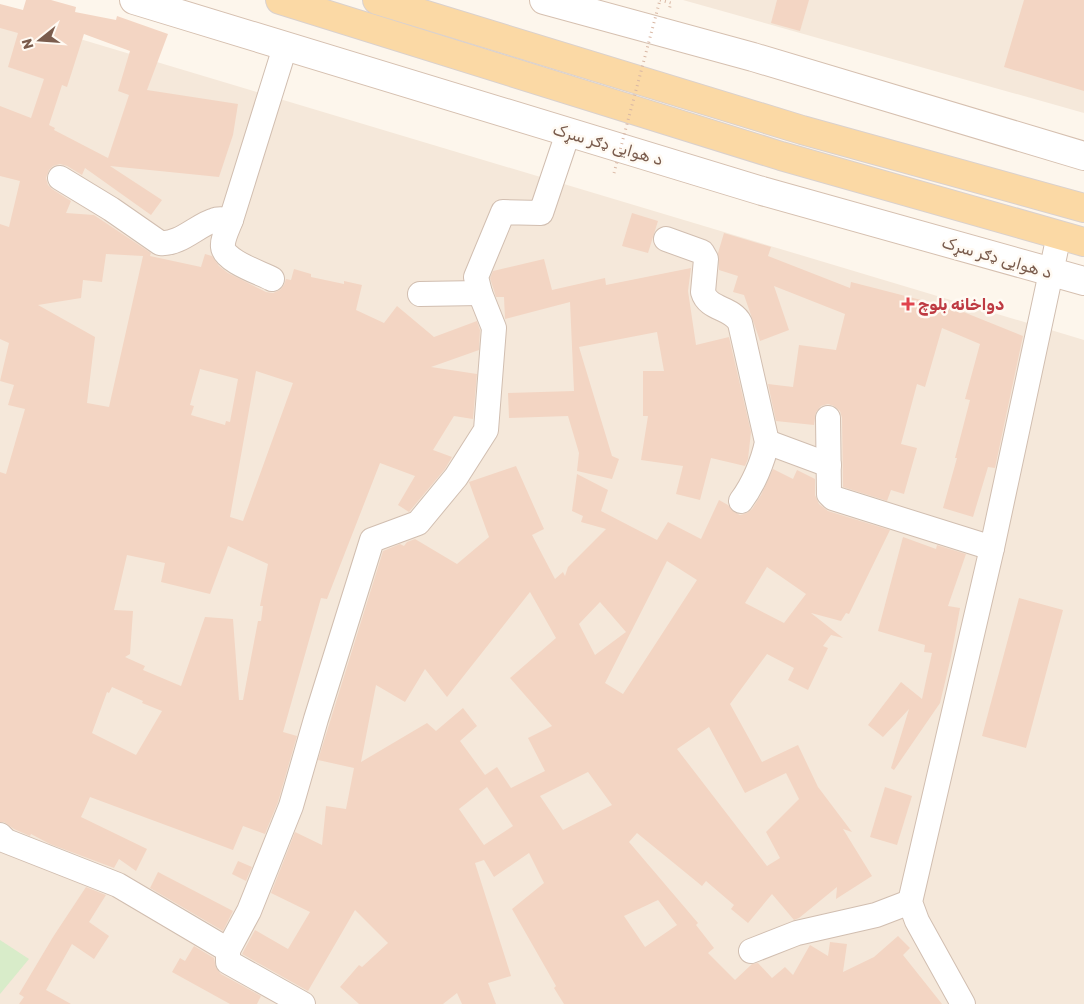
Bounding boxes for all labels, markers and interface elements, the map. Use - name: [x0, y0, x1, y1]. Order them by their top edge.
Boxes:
- north arrow: [15, 15, 65, 65]
- text: N: [18, 36, 38, 51]
- street label: د هوایی ډګر سړک: [550, 120, 665, 171]
- street label: د هوایی ډګر سړک: [939, 233, 1054, 284]
- place label: دواخانه بلوچ: [918, 295, 1004, 316]
- marker: دواخانه بلوچ: [902, 298, 914, 310]

